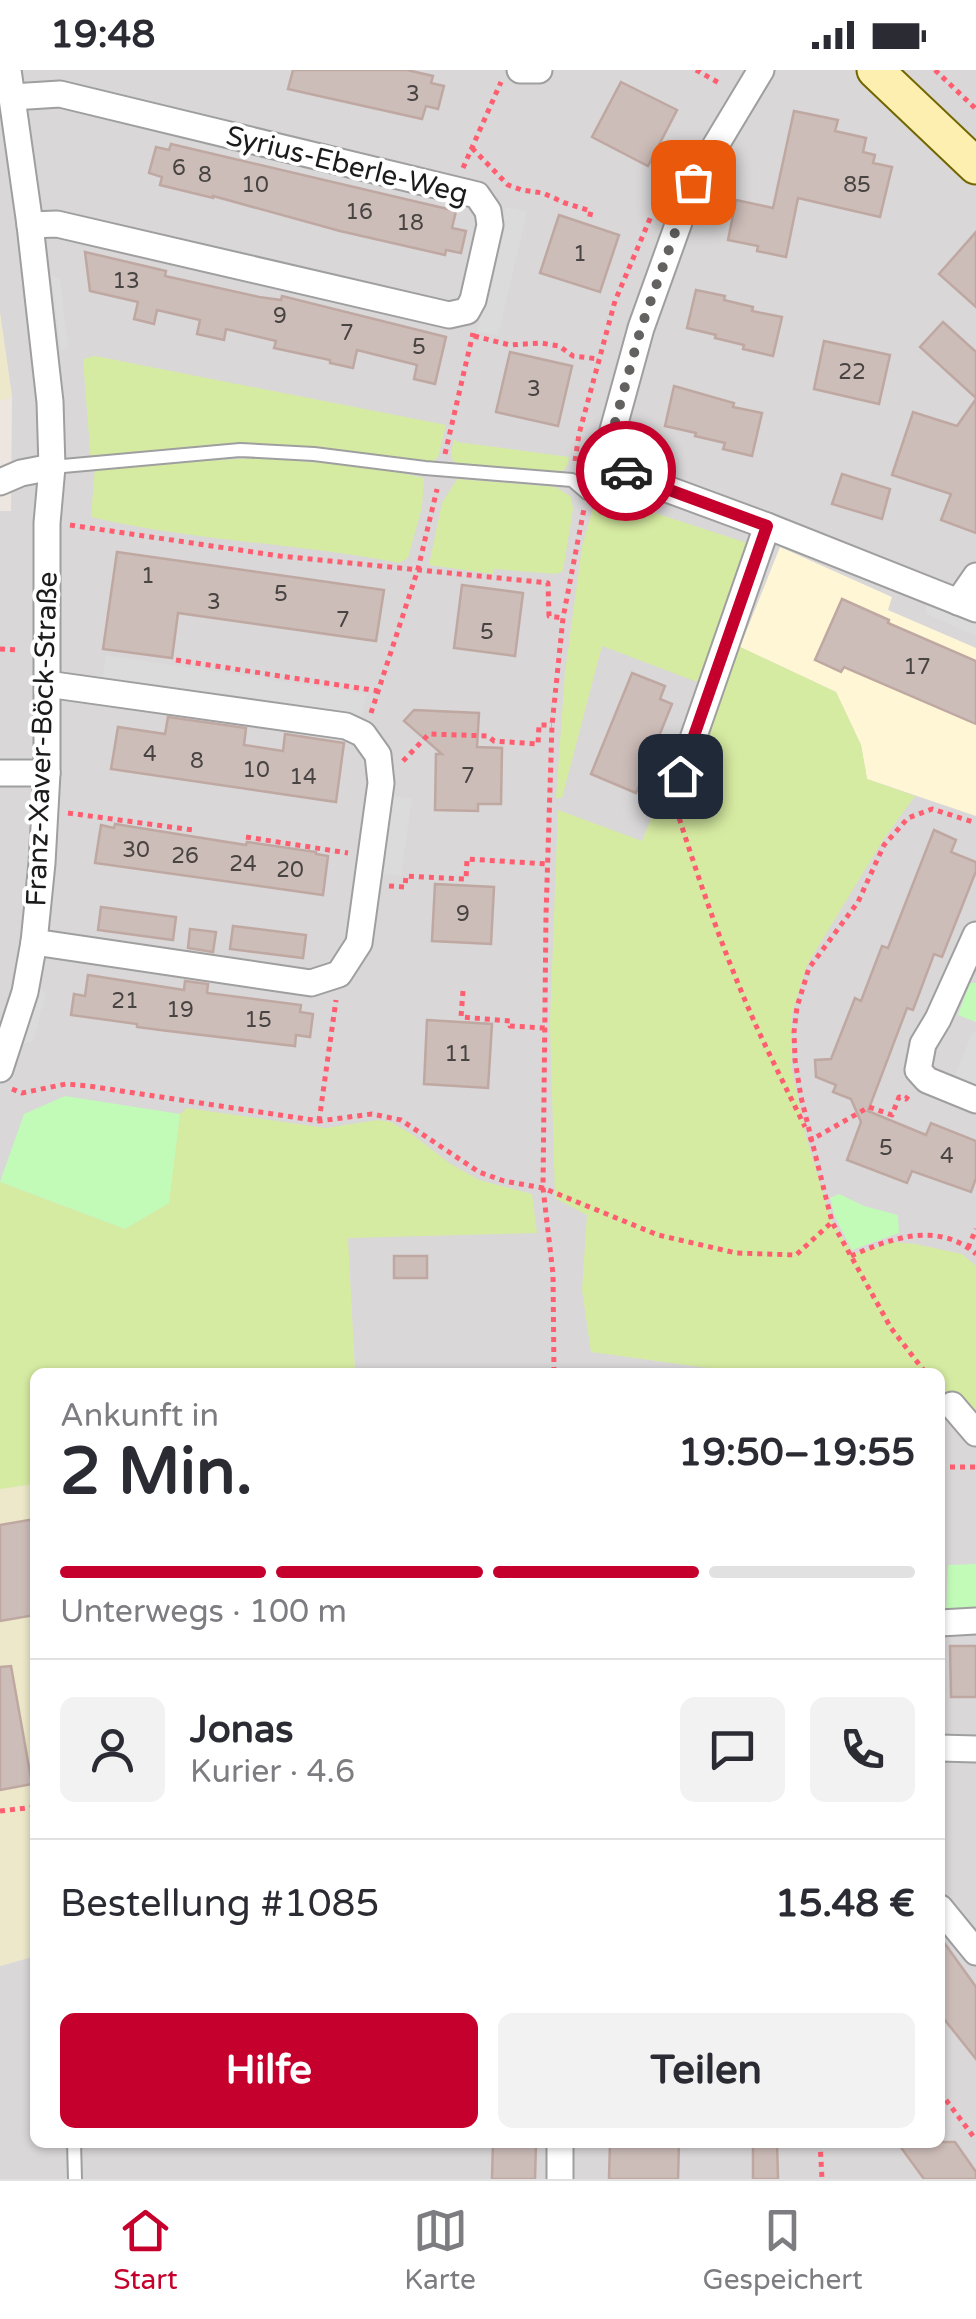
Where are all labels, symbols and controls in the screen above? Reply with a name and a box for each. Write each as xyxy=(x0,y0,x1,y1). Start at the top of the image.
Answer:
text: 19:48 xyxy=(50,12,155,58)
house number: 3 xyxy=(406,81,420,107)
street label: Syrius-Eberle-Weg xyxy=(223,119,471,211)
pin xyxy=(651,140,736,225)
house number: 6 xyxy=(172,155,186,181)
icon: bag xyxy=(666,155,721,210)
house number: 8 xyxy=(198,162,212,188)
house number: 10 xyxy=(241,172,269,198)
house number: 85 xyxy=(843,172,871,198)
house number: 16 xyxy=(345,199,373,225)
house number: 18 xyxy=(396,210,424,236)
house number: 1 xyxy=(573,241,587,267)
house number: 13 xyxy=(112,268,140,294)
house number: 9 xyxy=(273,303,287,329)
house number: 7 xyxy=(340,320,354,346)
house number: 5 xyxy=(412,334,426,360)
house number: 22 xyxy=(838,359,866,385)
house number: 3 xyxy=(527,376,541,402)
courier xyxy=(576,421,676,521)
icon: car xyxy=(599,444,654,499)
house number: 1 xyxy=(141,563,155,589)
street label: Franz-Xaver-Böck-Straße xyxy=(19,571,65,907)
house number: 5 xyxy=(274,581,288,607)
house number: 3 xyxy=(207,589,221,615)
house number: 7 xyxy=(336,607,350,633)
house number: 5 xyxy=(480,619,494,645)
house number: 17 xyxy=(903,654,931,680)
pin xyxy=(638,734,723,819)
house number: 4 xyxy=(143,741,157,767)
house number: 8 xyxy=(190,748,204,774)
icon: home xyxy=(653,749,708,804)
house number: 10 xyxy=(242,757,270,783)
house number: 7 xyxy=(461,763,475,789)
house number: 14 xyxy=(289,764,317,790)
house number: 30 xyxy=(122,837,150,863)
house number: 26 xyxy=(171,843,199,869)
house number: 24 xyxy=(229,851,257,877)
house number: 20 xyxy=(276,857,304,883)
house number: 9 xyxy=(456,901,470,927)
house number: 21 xyxy=(111,988,139,1014)
house number: 19 xyxy=(166,997,194,1023)
house number: 15 xyxy=(244,1007,272,1033)
house number: 11 xyxy=(444,1041,472,1067)
house number: 5 xyxy=(879,1135,893,1161)
house number: 4 xyxy=(940,1143,954,1169)
text: Ankunft in xyxy=(60,1397,219,1435)
text: 19:50–19:55 xyxy=(678,1430,915,1476)
text: 2 Min. xyxy=(60,1433,253,1512)
text: Unterwegs · 100 m xyxy=(60,1593,347,1631)
button: person xyxy=(60,1697,165,1802)
button: chat xyxy=(680,1697,785,1802)
button: phone xyxy=(810,1697,915,1802)
text: Jonas xyxy=(190,1707,294,1753)
text: Kurier · 4.6 xyxy=(190,1753,355,1791)
text: Bestellung #1085 xyxy=(60,1881,379,1927)
text: 15.48 € xyxy=(775,1881,915,1927)
button: Hilfe xyxy=(60,2013,478,2128)
button: Teilen xyxy=(498,2013,915,2128)
tab: Start xyxy=(113,2203,178,2297)
tab: Karte xyxy=(404,2203,476,2297)
tab: Gespeichert xyxy=(702,2203,863,2297)

